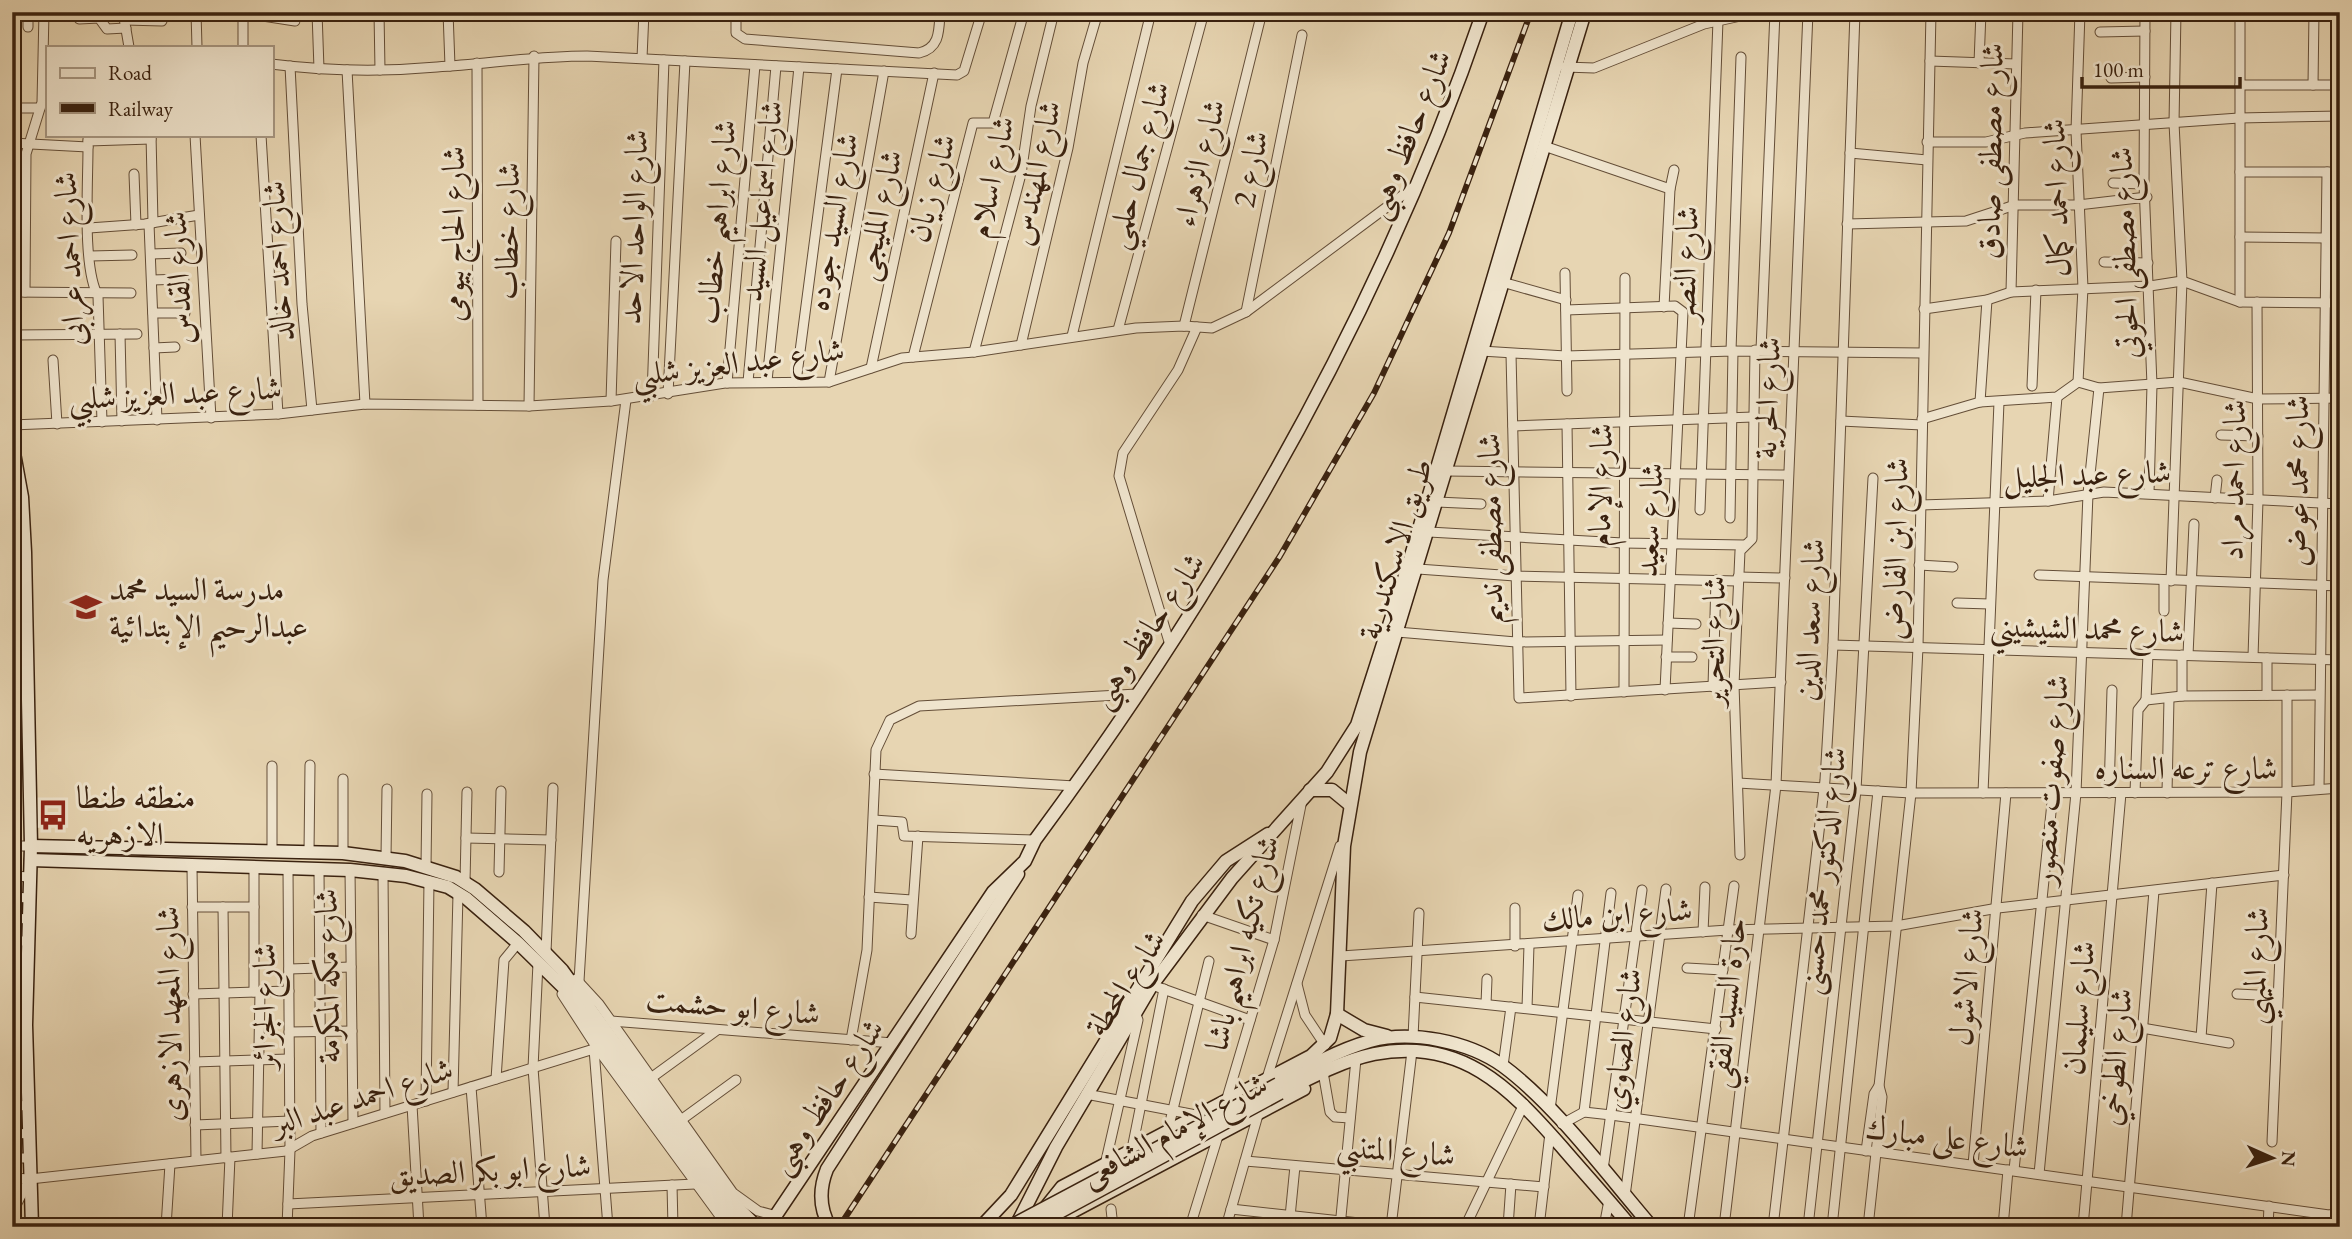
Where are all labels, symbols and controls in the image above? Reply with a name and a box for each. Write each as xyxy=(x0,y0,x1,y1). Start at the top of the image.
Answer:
street label: شارع مصطفى صادق xyxy=(1967,42,2019,260)
street label: شارع حافظ وهبى xyxy=(1355,43,1467,227)
legend xyxy=(46,46,273,136)
scale bar xyxy=(2082,46,2240,90)
text: 100 m xyxy=(2093,56,2144,83)
text: Road xyxy=(108,59,152,86)
street label: شارع جمال حلمي xyxy=(1095,77,1188,256)
text: Railway xyxy=(108,95,174,122)
street label: شارع الزهراء xyxy=(1163,95,1241,232)
street label: شارع المهندس xyxy=(999,97,1077,251)
street label: شارع اسماعيل السيد xyxy=(730,98,798,304)
street label: شارع اسلام xyxy=(958,112,1031,243)
street label: شارع ابراهيم خطاب xyxy=(686,118,757,327)
street label: شارع احمد كمال xyxy=(2032,118,2086,278)
street label: شارع 2 xyxy=(1222,127,1284,212)
street label: شارع الواحد الاحد xyxy=(609,129,663,326)
street label: شارع زيان xyxy=(896,129,971,248)
street label: شارع السيد جوده xyxy=(796,130,874,315)
street label: شارع الحاج بيومى xyxy=(432,146,481,322)
street label: شارع المليجى xyxy=(844,146,918,285)
street label: شارع مصطفى الحوتي xyxy=(2099,146,2155,360)
street label: شارع خطاب xyxy=(485,162,535,300)
street label: شارع احمد عرابى xyxy=(43,170,101,347)
street label: شارع احمد خالد xyxy=(252,179,308,342)
street label: شارع النصر xyxy=(1662,205,1714,326)
street label: شارع القدس xyxy=(154,210,208,346)
street label: شارع عبد العزيز شلبي xyxy=(629,328,848,405)
street label: شارع الحرية xyxy=(1744,336,1796,460)
street label: شارع عبد العزيز شلبي xyxy=(67,366,283,429)
street label: شارع محمد عوض xyxy=(2276,395,2324,567)
street label: شارع احمد مراد xyxy=(2211,399,2261,561)
street label: شارع الإمام xyxy=(1578,423,1629,547)
street label: شارع مصطفى نديم xyxy=(1467,432,1520,623)
street label: شارع عبد الجليل xyxy=(2002,450,2172,504)
street label: طريق الاسكندرية xyxy=(1348,453,1442,645)
street label: شارع ابن الفارض xyxy=(1872,457,1924,641)
street label: شارع سعيد xyxy=(1625,462,1679,579)
street label: شارع سعد الدين xyxy=(1784,538,1840,703)
street label: شارع حافظ وهبى xyxy=(1080,544,1219,719)
place label: مدرسة السيد محمد عبدالرحيم الإبتدائية xyxy=(109,568,308,658)
street label: شارع التحرير xyxy=(1691,575,1741,710)
school or university icon: مدرسة السيد محمد عبدالرحيم الإبتدائية xyxy=(69,590,103,624)
street label: شارع محمد الشيشيني xyxy=(1989,604,2185,661)
street label: شارع صفوت منصور xyxy=(2021,673,2084,890)
street label: شارع الدكتور محمد حسنى xyxy=(1788,745,1862,998)
street label: شارع ترعه السناره xyxy=(2095,747,2277,795)
place label: منطقه طنطا الازهريه xyxy=(76,776,195,855)
bus stop icon: منطقه طنطا الازهريه xyxy=(36,798,70,832)
street label: شارع تكيه ابراهيم باشا xyxy=(1195,831,1300,1057)
street label: شارع مكه المكرمة xyxy=(304,888,356,1064)
street label: شارع ابن مالك xyxy=(1540,888,1694,946)
street label: شارع المعهد الازهرى xyxy=(146,906,198,1122)
street label: شارع الاشول xyxy=(1939,906,1999,1048)
street label: شارع الميهي xyxy=(2232,906,2287,1026)
street label: حارة السيد الفقي xyxy=(1696,916,1766,1091)
street label: شارع المحطة xyxy=(1075,922,1180,1048)
street label: شارع سليمان xyxy=(2051,939,2111,1077)
street label: شارع الجزائر xyxy=(243,943,291,1072)
street label: شارع الصاوي xyxy=(1592,966,1657,1113)
street label: شارع ابو حشمت xyxy=(644,977,822,1041)
street label: شارع الطوخي xyxy=(2088,986,2148,1128)
street label: شارع حافظ وهبى xyxy=(759,1010,898,1185)
street label: شارع احمد عبد البر xyxy=(263,1047,460,1152)
street label: شارع الإمام الشافعى xyxy=(1073,1062,1278,1202)
street label: شارع على مبارك xyxy=(1863,1106,2031,1174)
street label: شارع المتنبي xyxy=(1334,1124,1457,1185)
north arrow xyxy=(2236,1124,2306,1194)
street label: شارع ابو بكر الصديق xyxy=(388,1144,592,1202)
text: N xyxy=(2276,1151,2301,1168)

